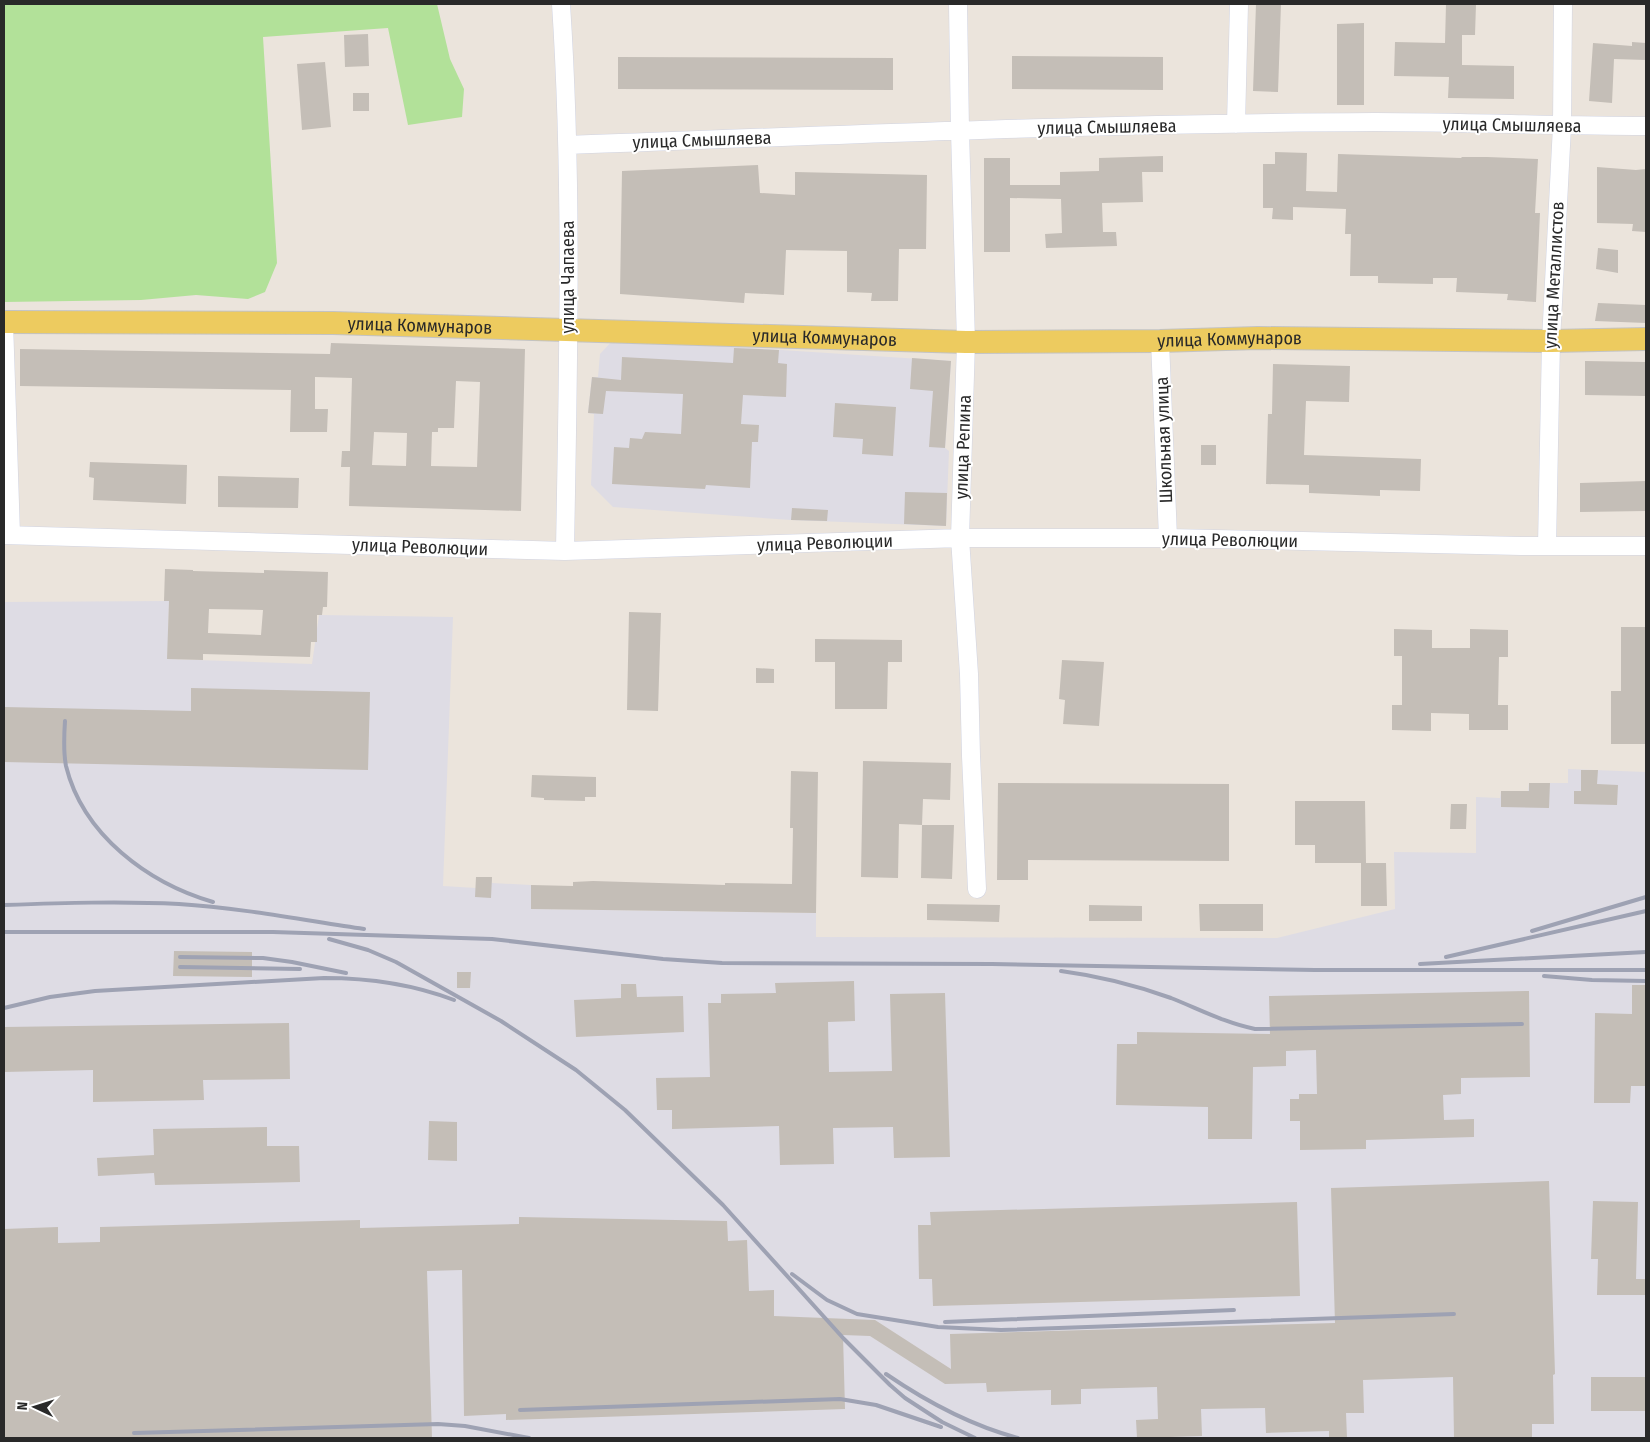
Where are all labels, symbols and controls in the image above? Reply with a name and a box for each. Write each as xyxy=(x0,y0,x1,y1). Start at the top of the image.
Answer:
street label: улица Смышляева xyxy=(1442,113,1582,137)
street label: улица Смышляева xyxy=(1037,115,1177,139)
street label: улица Смышляева xyxy=(632,127,772,153)
street label: улица Металлистов xyxy=(1539,201,1569,349)
street label: улица Чапаева xyxy=(557,220,579,333)
street label: улица Коммунаров xyxy=(347,312,493,339)
street label: улица Коммунаров xyxy=(752,325,897,351)
street label: улица Коммунаров xyxy=(1157,327,1302,352)
street label: Школьная улица xyxy=(1151,376,1177,504)
street label: улица Репина xyxy=(950,394,976,500)
street label: улица Революции xyxy=(1162,528,1298,552)
street label: улица Революции xyxy=(757,530,893,556)
street label: улица Революции xyxy=(352,534,488,560)
north arrow xyxy=(10,1382,60,1432)
text: N xyxy=(14,1401,31,1411)

